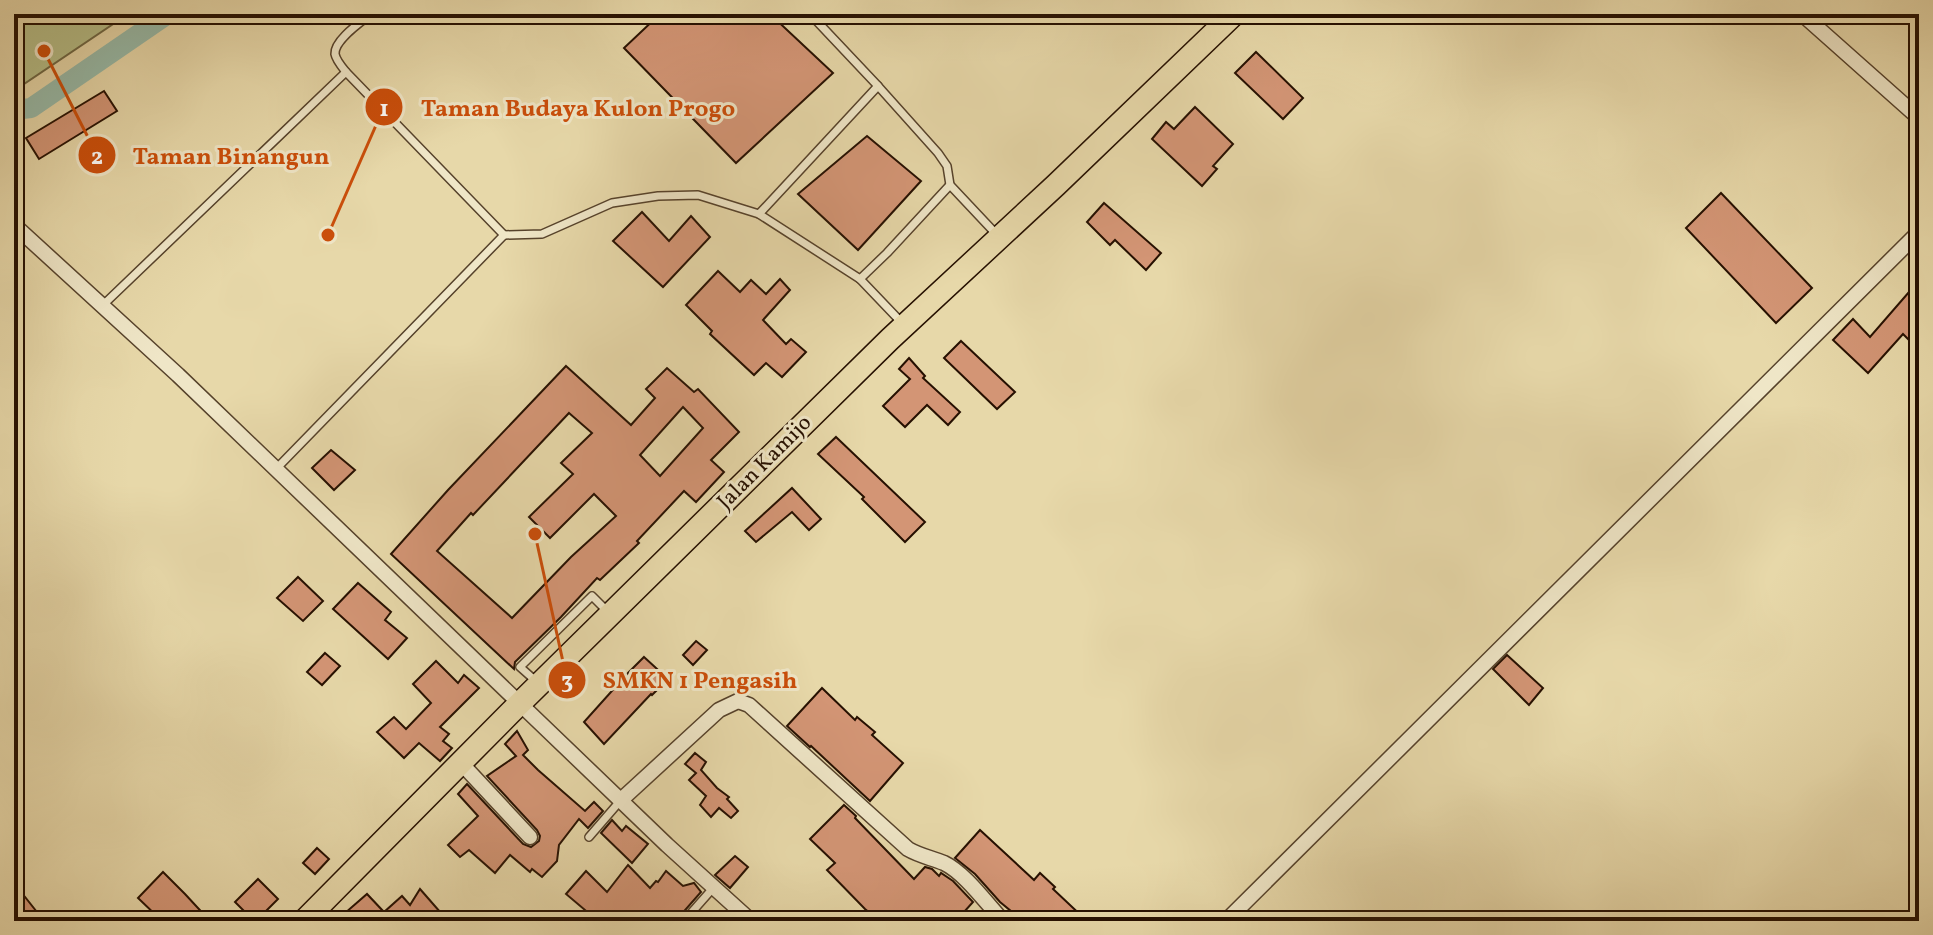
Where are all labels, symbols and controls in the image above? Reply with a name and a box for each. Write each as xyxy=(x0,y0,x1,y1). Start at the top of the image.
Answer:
callout: Taman Budaya Kulon Progo xyxy=(364,83,751,131)
text: 1 xyxy=(379,93,389,127)
text: Taman Budaya Kulon Progo xyxy=(421,93,735,127)
callout: Taman Binangun xyxy=(77,131,346,179)
text: 2 xyxy=(91,141,103,175)
text: Taman Binangun xyxy=(133,141,330,175)
street label: Jalan Kamijo xyxy=(711,409,819,517)
callout: SMKN 1 Pengasih xyxy=(547,656,814,704)
text: 3 xyxy=(561,665,573,699)
text: SMKN 1 Pengasih xyxy=(603,665,797,699)

